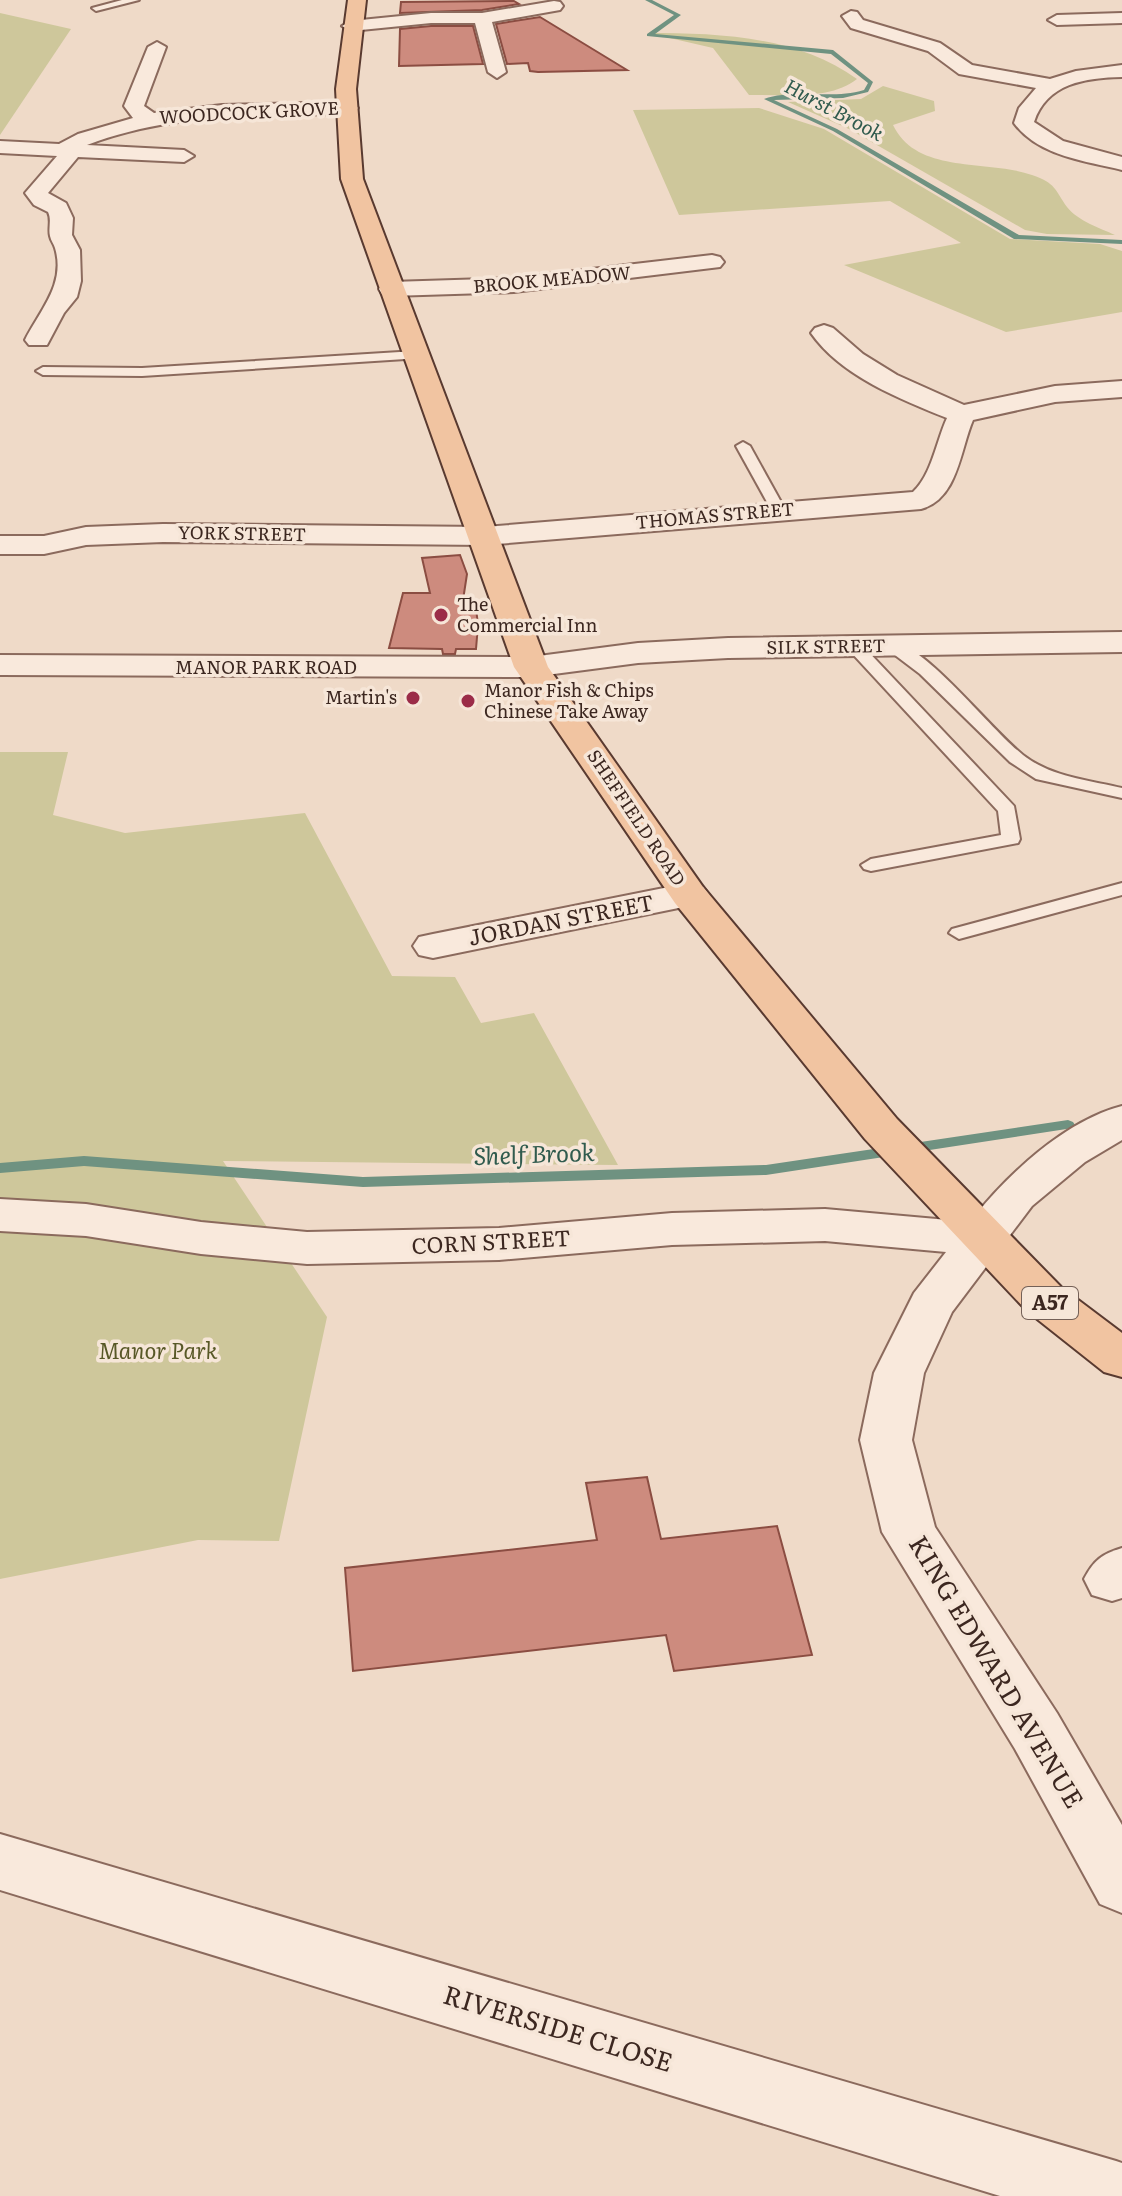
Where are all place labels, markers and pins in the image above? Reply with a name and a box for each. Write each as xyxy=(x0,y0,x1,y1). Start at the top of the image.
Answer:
place label: The Commercial Inn xyxy=(457,590,597,638)
marker: The Commercial Inn xyxy=(432,606,450,624)
place label: Manor Fish & Chips Chinese Take Away xyxy=(484,676,654,724)
place label: Martin's xyxy=(325,683,397,710)
marker: Martin's xyxy=(404,689,422,707)
marker: Manor Fish & Chips Chinese Take Away xyxy=(459,692,477,710)

